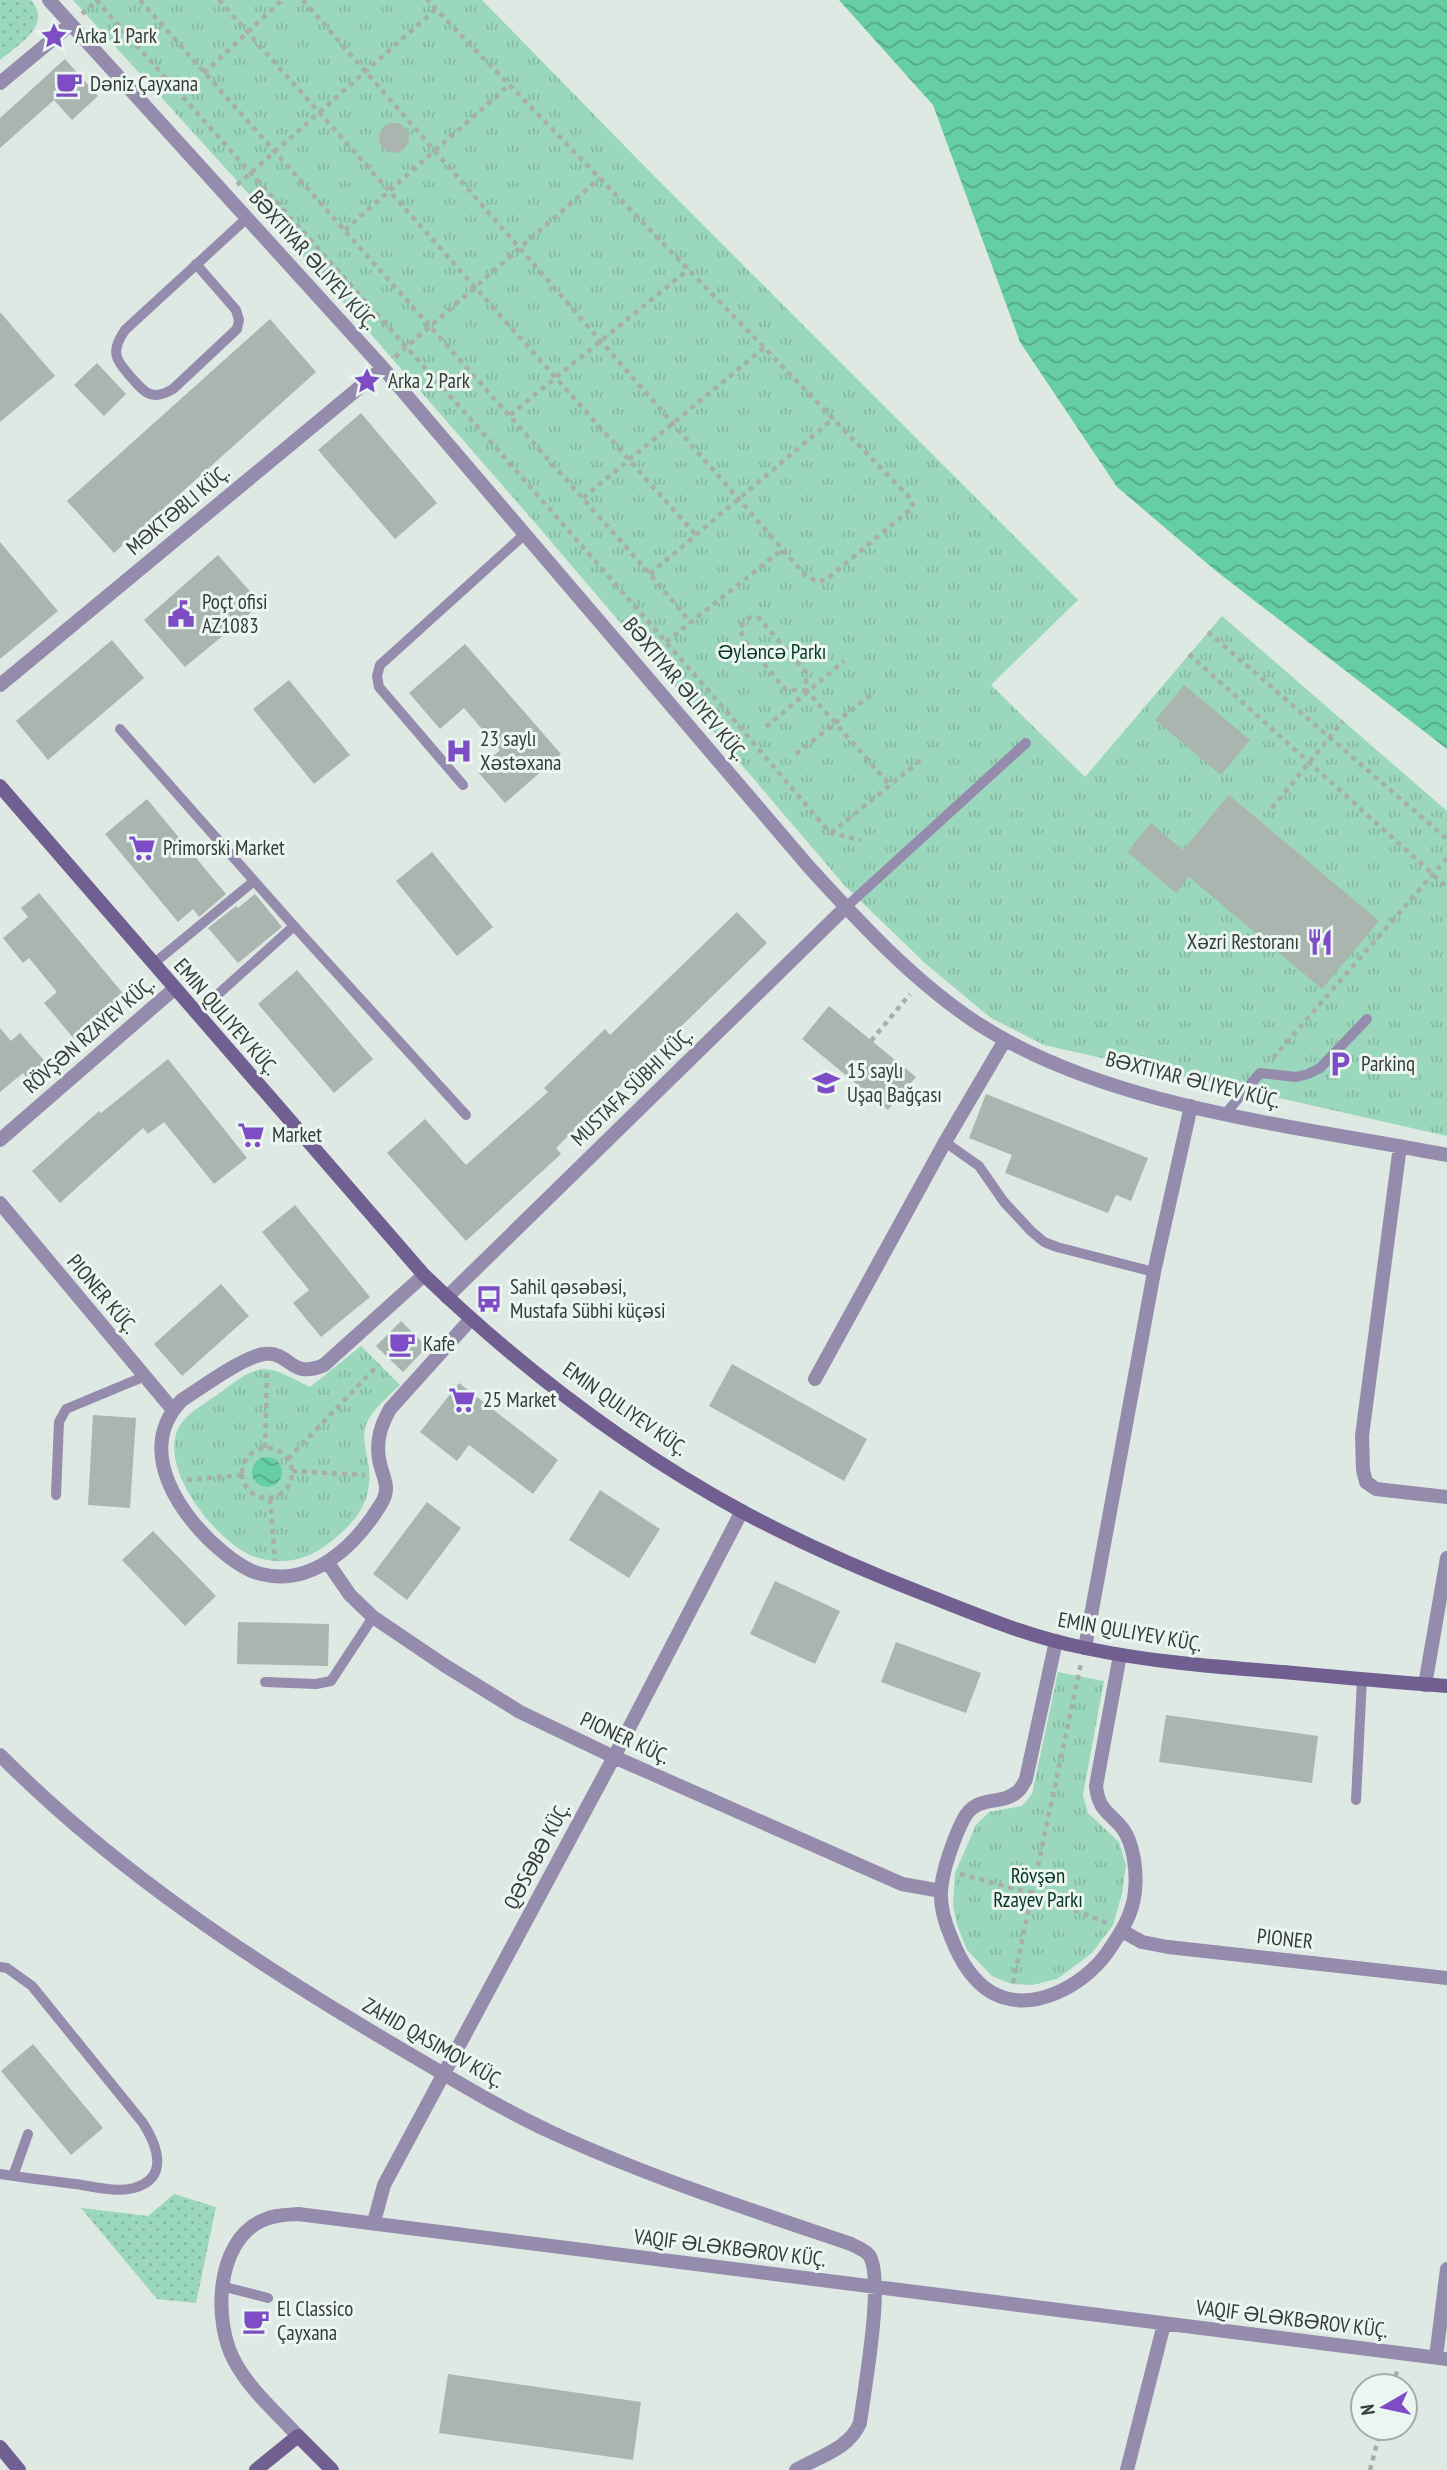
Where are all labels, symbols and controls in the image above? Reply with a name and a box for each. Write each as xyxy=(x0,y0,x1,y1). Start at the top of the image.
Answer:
place icon: Arka 1 Park xyxy=(39,21,69,51)
place label: Arka 1 Park xyxy=(75,22,157,49)
cafe icon: Dəniz Çayxana xyxy=(54,69,84,99)
place label: Dəniz Çayxana xyxy=(90,70,198,97)
street label: BƏXTIYAR ƏLIYEV KÜÇ. xyxy=(243,184,383,335)
place icon: Arka 2 Park xyxy=(352,366,382,396)
place label: Arka 2 Park xyxy=(388,367,470,394)
street label: MƏKTƏBLI KÜÇ. xyxy=(120,459,235,561)
place label: Poçt ofisi AZ1083 xyxy=(202,588,268,639)
public building icon: Poçt ofisi AZ1083 xyxy=(166,599,196,629)
street label: BƏXTIYAR ƏLIYEV KÜÇ. xyxy=(618,611,753,766)
park label: Əyləncə Parkı xyxy=(718,638,826,665)
place label: 23 saylı Xəstəxana xyxy=(480,725,561,776)
hospital icon: 23 saylı Xəstəxana xyxy=(444,736,474,766)
supermarket icon: Primorski Market xyxy=(127,833,157,863)
place label: Primorski Market xyxy=(163,834,285,861)
restaurant icon: Xəzri Restoranı xyxy=(1305,927,1335,957)
place label: Xəzri Restoranı xyxy=(1187,928,1299,955)
street label: EMIN QULIYEV KÜÇ. xyxy=(168,953,284,1081)
street label: RÖVŞƏN RZAYEV KÜÇ. xyxy=(18,970,160,1099)
street label: MUSTAFA SÜBHI KÜÇ. xyxy=(565,1022,698,1152)
street label: BƏXTIYAR ƏLIYEV KÜÇ. xyxy=(1103,1045,1283,1114)
parking icon: Parkinq xyxy=(1325,1049,1355,1079)
place label: Parkinq xyxy=(1361,1050,1415,1077)
place label: 15 saylı Uşaq Bağçası xyxy=(847,1057,942,1108)
school or university icon: 15 saylı Uşaq Bağçası xyxy=(811,1068,841,1098)
supermarket icon: Market xyxy=(236,1120,266,1150)
place label: Market xyxy=(272,1121,322,1148)
street label: PIONER KÜÇ. xyxy=(61,1248,143,1339)
place label: Sahil qəsəbəsi, Mustafa Sübhi küçəsi xyxy=(510,1273,666,1324)
bus stop icon: Sahil qəsəbəsi, Mustafa Sübhi küçəsi xyxy=(474,1284,504,1314)
cafe icon: Kafe xyxy=(387,1329,417,1359)
place label: Kafe xyxy=(423,1330,455,1357)
street label: EMIN QULIYEV KÜÇ. xyxy=(558,1356,693,1462)
supermarket icon: 25 Market xyxy=(447,1385,477,1415)
place label: 25 Market xyxy=(483,1386,556,1413)
street label: EMIN QULIYEV KÜÇ. xyxy=(1056,1606,1204,1657)
street label: PIONER KÜÇ. xyxy=(576,1705,674,1770)
street label: QƏSƏBƏ KÜÇ. xyxy=(497,1798,576,1914)
park label: Rövşən Rzayev Parkı xyxy=(993,1862,1083,1913)
street label: PIONER xyxy=(1256,1922,1314,1955)
street label: ZAHID QASIMOV KÜÇ. xyxy=(358,1991,508,2094)
street label: VAQIF ƏLƏKBƏROV KÜÇ. xyxy=(632,2222,828,2273)
street label: VAQIF ƏLƏKBƏROV KÜÇ. xyxy=(1194,2293,1390,2344)
place label: El Classico Çayxana xyxy=(277,2295,353,2346)
cafe icon: El Classico Çayxana xyxy=(241,2306,271,2336)
north arrow xyxy=(1349,2372,1419,2442)
text: N xyxy=(1355,2403,1380,2417)

